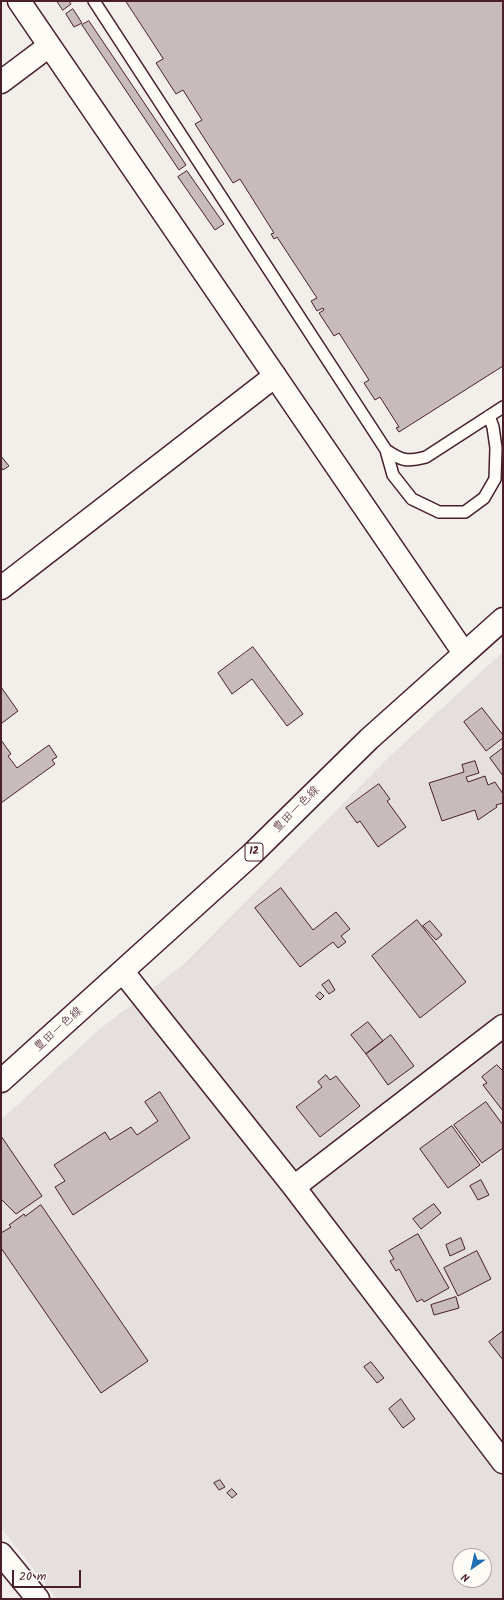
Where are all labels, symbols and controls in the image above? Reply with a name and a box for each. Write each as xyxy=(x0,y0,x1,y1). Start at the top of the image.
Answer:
street label: 豊田一色線 xyxy=(271,784,323,836)
road number: 12 xyxy=(245,843,263,861)
street label: 豊田一色線 xyxy=(32,1005,86,1055)
north arrow xyxy=(452,1548,492,1588)
scale bar xyxy=(14,1562,83,1588)
text: 20 m xyxy=(19,1567,46,1586)
text: N xyxy=(458,1568,474,1587)

